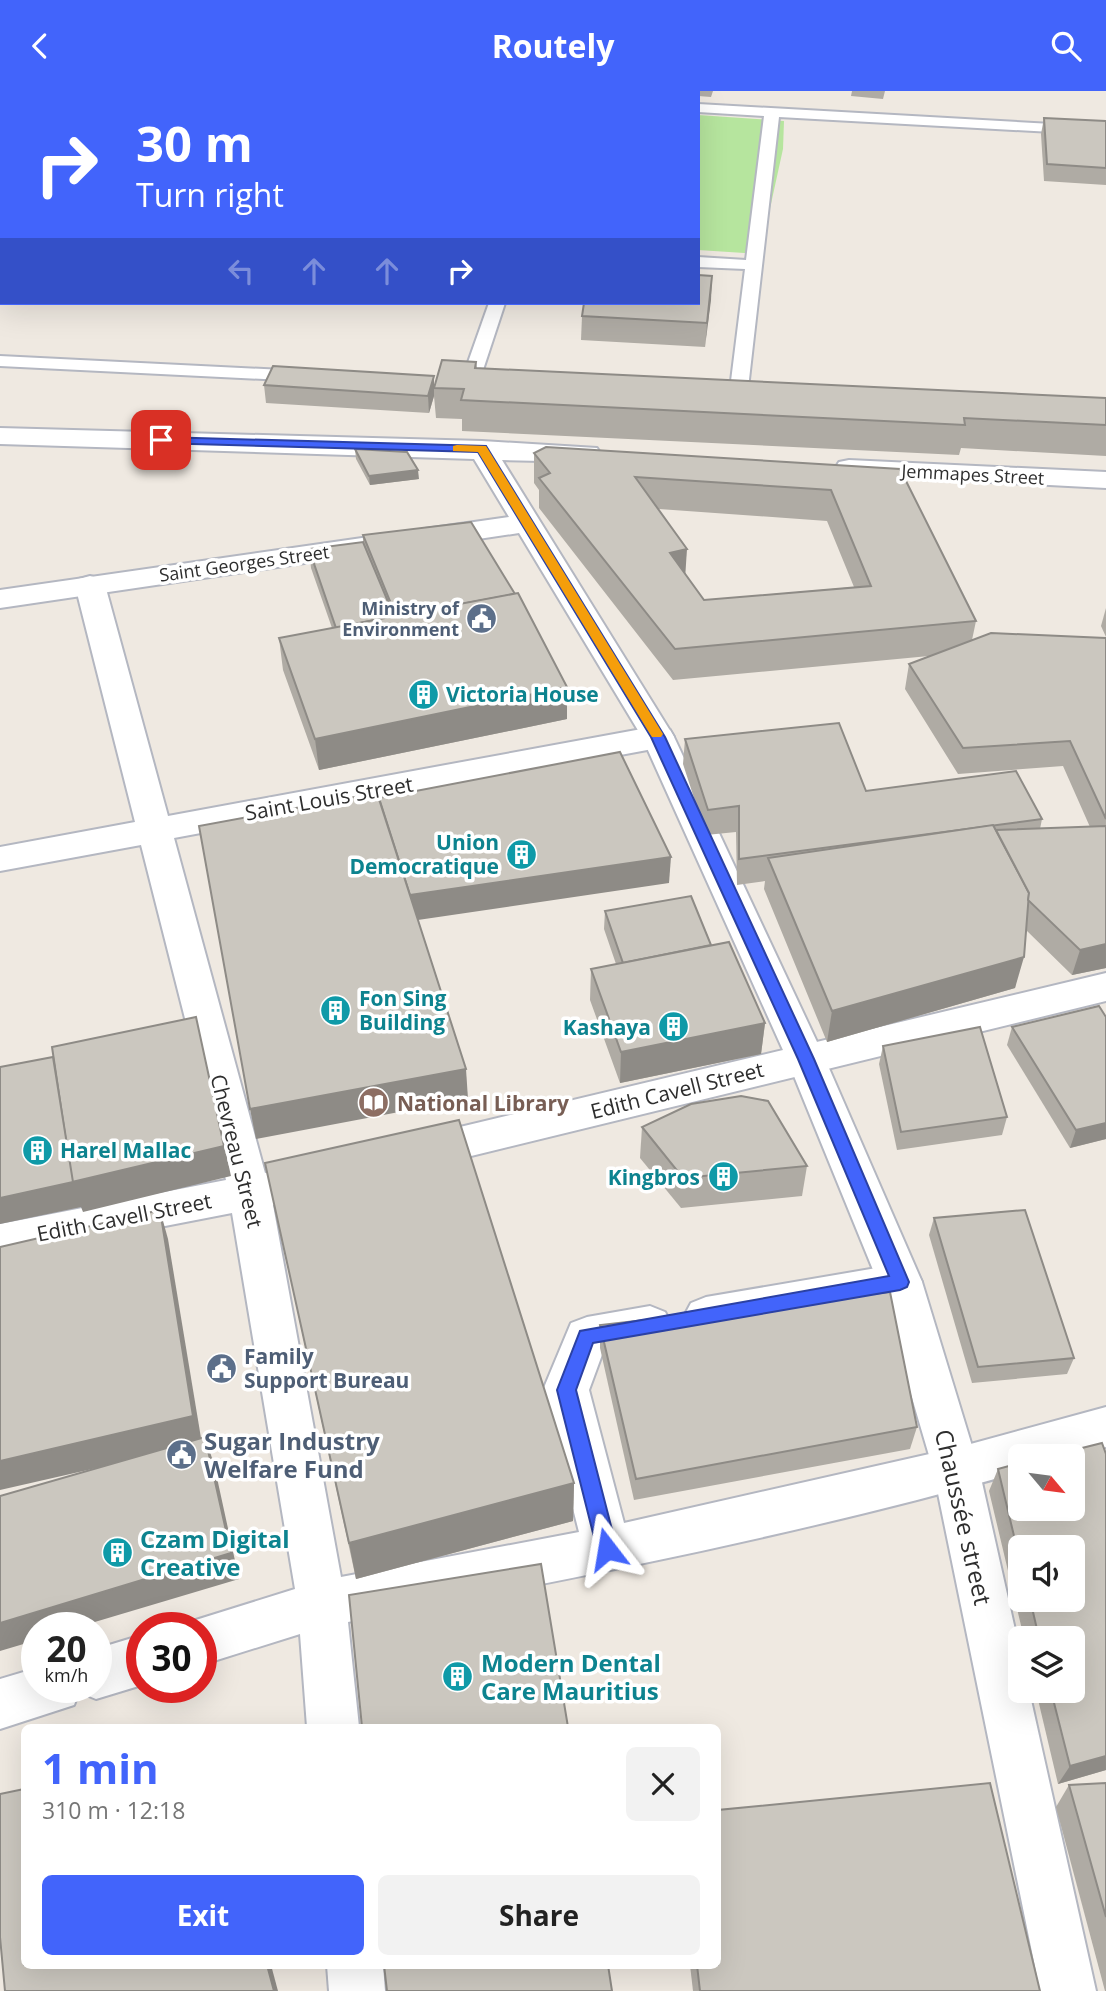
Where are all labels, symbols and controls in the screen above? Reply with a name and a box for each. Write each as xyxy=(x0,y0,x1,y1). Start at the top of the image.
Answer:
text: Routely xyxy=(492,24,614,67)
icon: back xyxy=(21,27,59,65)
icon: search xyxy=(1047,27,1085,65)
text: 30 m xyxy=(136,110,253,176)
icon: right xyxy=(21,119,112,210)
text: Turn right xyxy=(136,173,284,216)
icon: left xyxy=(222,252,260,290)
icon: ahead xyxy=(295,252,333,290)
icon: ahead xyxy=(368,252,406,290)
icon: right xyxy=(441,252,479,290)
pin xyxy=(131,410,191,470)
icon: arrive xyxy=(142,421,180,459)
street label: Jemmapes Street xyxy=(899,458,1045,490)
street label: Saint Georges Street xyxy=(157,539,331,587)
place label: Ministry of Environment xyxy=(342,596,460,641)
public building icon: Ministry of Environment xyxy=(465,601,499,635)
building icon: Victoria House xyxy=(406,677,440,711)
place label: Victoria House xyxy=(446,680,599,708)
street label: Saint Louis Street xyxy=(243,769,415,827)
place label: Union Democratique xyxy=(349,828,499,880)
building icon: Union Democratique xyxy=(505,837,539,871)
place label: Fon Sing Building xyxy=(359,984,447,1036)
building icon: Fon Sing Building xyxy=(319,993,353,1027)
building icon: Kashaya xyxy=(657,1010,691,1044)
place label: Kashaya xyxy=(563,1013,651,1041)
street label: Edith Cavell Street xyxy=(587,1055,767,1125)
street label: Chevreau Street xyxy=(204,1071,270,1231)
library icon: National Library xyxy=(357,1086,391,1120)
place label: National Library xyxy=(397,1089,569,1117)
building icon: Harel Mallac xyxy=(20,1133,54,1167)
place label: Harel Mallac xyxy=(60,1136,192,1164)
building icon: Kingbros xyxy=(706,1160,740,1194)
place label: Kingbros xyxy=(608,1163,700,1191)
street label: Edith Cavell Street xyxy=(34,1186,214,1248)
place label: Family Support Bureau xyxy=(244,1342,409,1394)
public building icon: Family Support Bureau xyxy=(204,1351,238,1385)
place label: Sugar Industry Welfare Fund xyxy=(204,1424,380,1485)
street label: Chaussée street xyxy=(928,1426,1000,1608)
public building icon: Sugar Industry Welfare Fund xyxy=(164,1437,198,1471)
north arrow xyxy=(1008,1444,1085,1521)
map controls xyxy=(1008,1444,1085,1703)
position arrow xyxy=(570,1512,644,1586)
place label: Czam Digital Creative xyxy=(140,1522,290,1583)
building icon: Czam Digital Creative xyxy=(100,1535,134,1569)
button: sound xyxy=(1008,1535,1085,1612)
speed limit sign: 30 xyxy=(126,1612,217,1703)
text: 20 xyxy=(46,1625,87,1672)
button: layers xyxy=(1008,1626,1085,1703)
place label: Modern Dental Care Mauritius xyxy=(481,1646,661,1707)
building icon: Modern Dental Care Mauritius xyxy=(441,1659,475,1693)
text: km/h xyxy=(45,1663,88,1687)
text: 1 min xyxy=(42,1739,159,1796)
button: close xyxy=(626,1747,700,1821)
text: 310 m · 12:18 xyxy=(42,1794,185,1826)
button: Exit xyxy=(42,1875,364,1955)
button: Share xyxy=(378,1875,700,1955)

